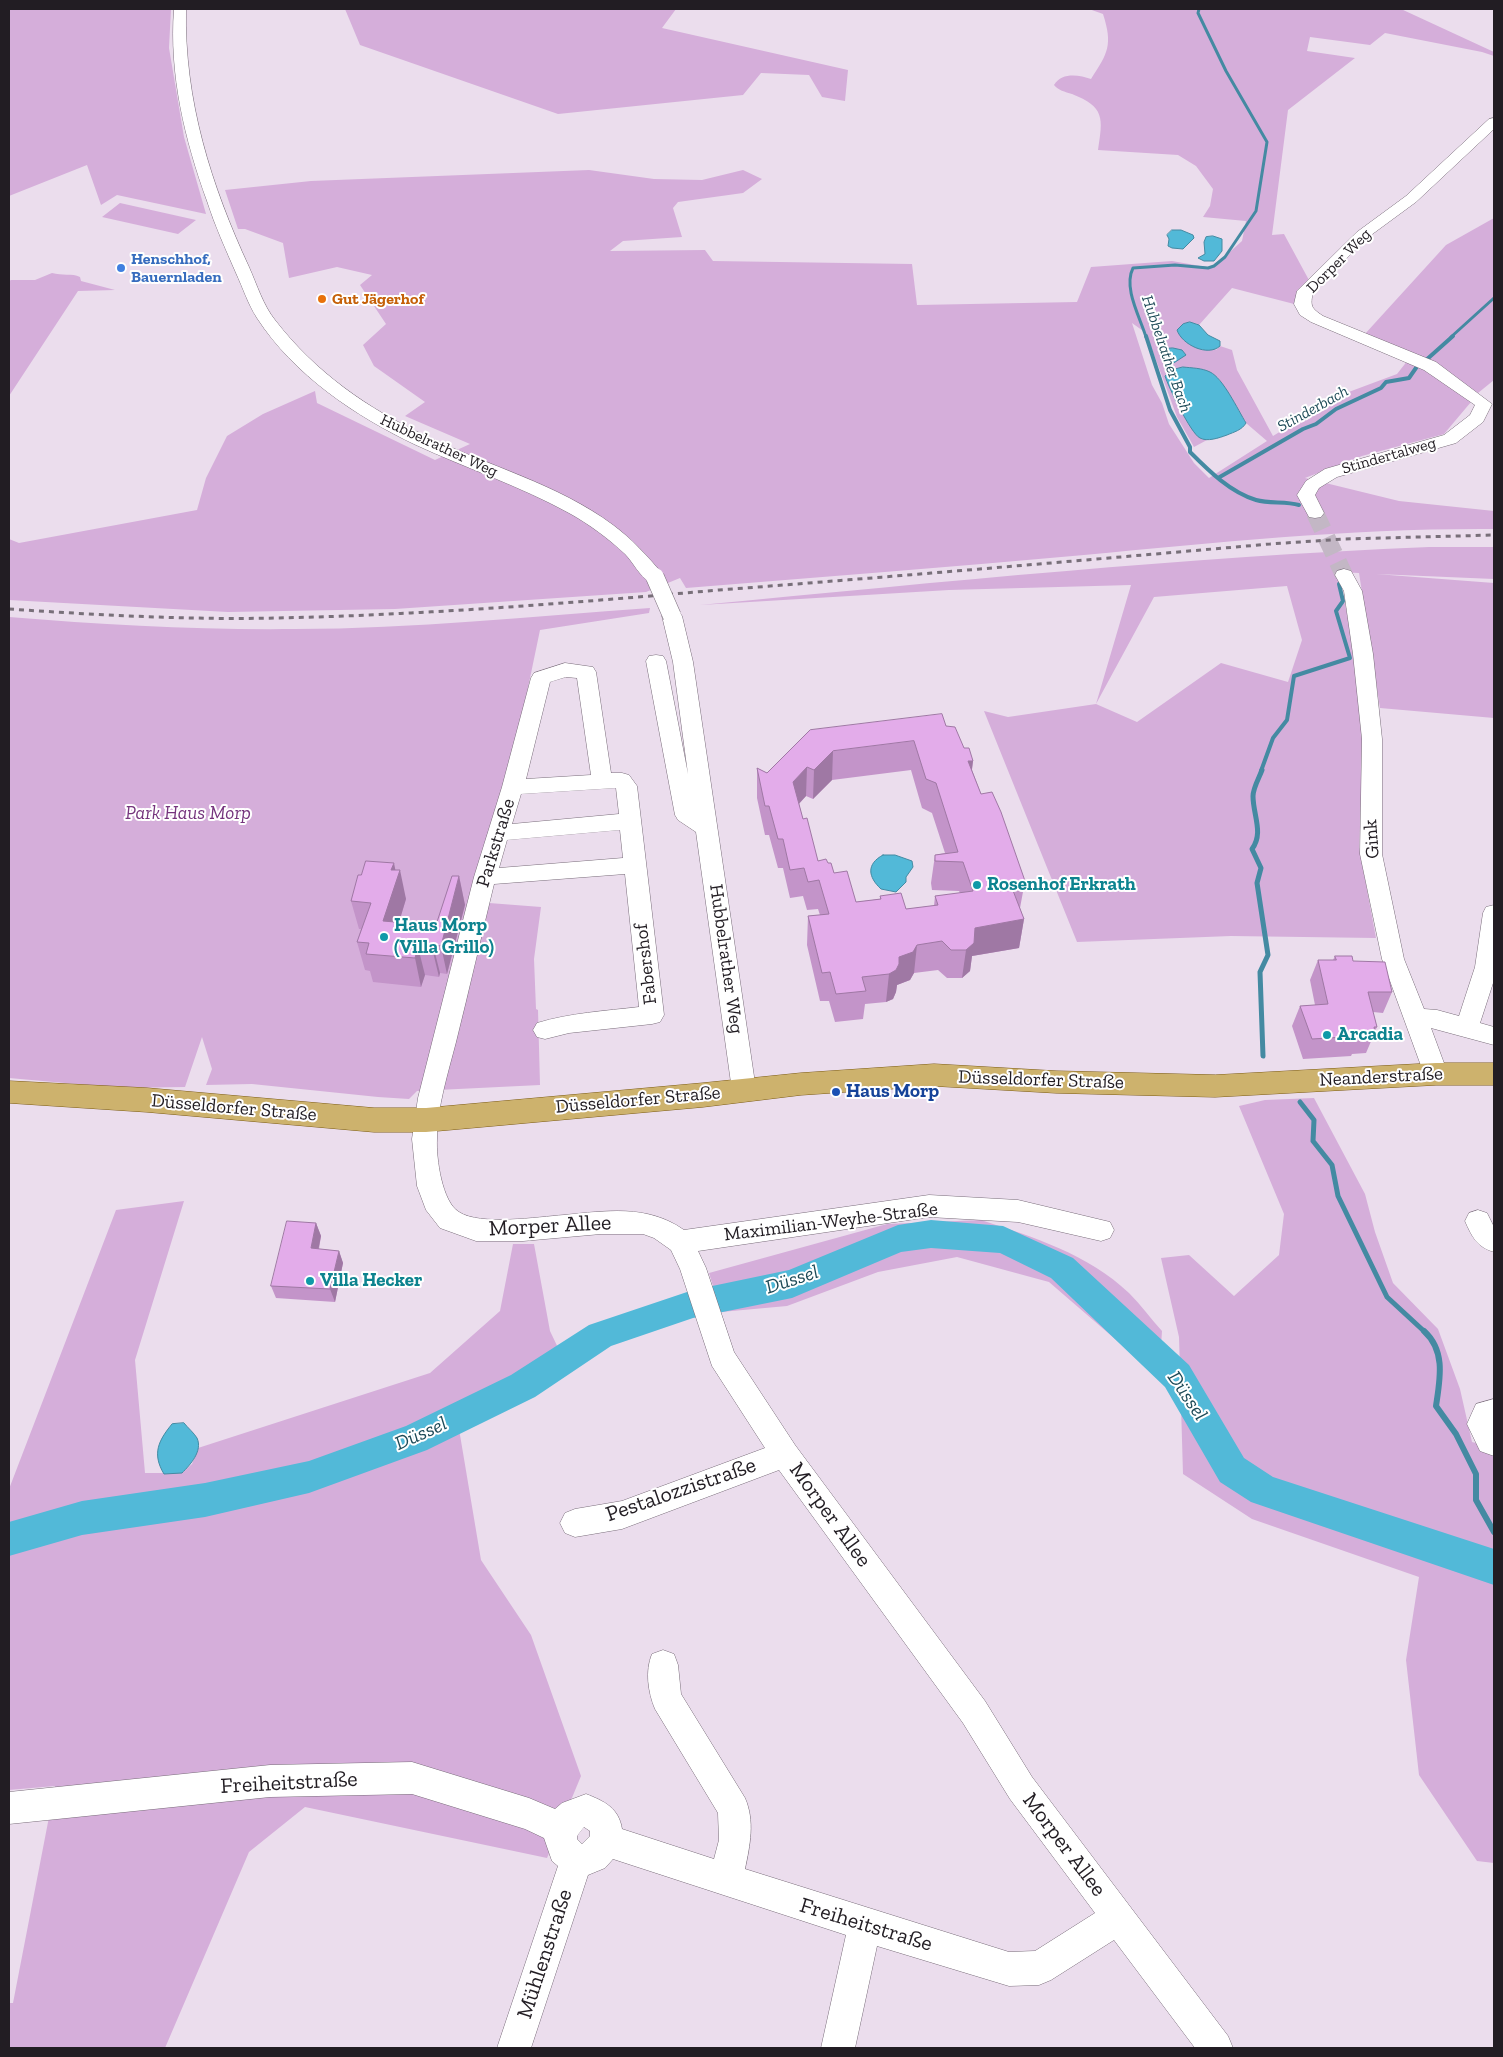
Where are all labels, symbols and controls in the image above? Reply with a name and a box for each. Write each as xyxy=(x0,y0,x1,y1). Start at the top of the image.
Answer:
street label: Dorper Weg xyxy=(1303,225,1375,297)
place label: Henschhof, Bauernladen xyxy=(131,249,222,287)
marker: Henschhof, Bauernladen xyxy=(115,262,127,274)
place label: Gut Jägerhof xyxy=(332,289,424,309)
marker: Gut Jägerhof xyxy=(316,293,328,305)
water label: Hubbelrather Bach xyxy=(1137,293,1195,415)
water label: Stinderbach xyxy=(1274,382,1352,436)
street label: Hubbelrather Weg xyxy=(377,410,501,482)
street label: Stindertalweg xyxy=(1340,433,1438,479)
street label: Parkstraße xyxy=(472,796,520,890)
park label: Park Haus Morp xyxy=(125,803,251,825)
street label: Gink xyxy=(1359,819,1385,859)
place label: Rosenhof Erkrath xyxy=(987,874,1136,896)
marker: Rosenhof Erkrath xyxy=(971,879,983,891)
street label: Hubbelrather Weg xyxy=(704,883,748,1035)
place label: Haus Morp (Villa Grillo) xyxy=(394,915,494,959)
street label: Fabershof xyxy=(630,922,662,1006)
marker: Haus Morp (Villa Grillo) xyxy=(378,931,390,943)
place label: Arcadia xyxy=(1337,1024,1403,1046)
marker: Arcadia xyxy=(1321,1029,1333,1041)
street label: Neanderstraße xyxy=(1319,1062,1443,1092)
street label: Düsseldorfer Straße xyxy=(958,1066,1124,1094)
street label: Düsseldorfer Straße xyxy=(554,1081,722,1119)
place label: Haus Morp xyxy=(846,1081,939,1103)
marker: Haus Morp xyxy=(830,1086,842,1098)
street label: Düsseldorfer Straße xyxy=(150,1089,318,1127)
street label: Maximilian-Weyhe-Straße xyxy=(723,1198,939,1246)
street label: Morper Allee xyxy=(488,1210,612,1242)
water label: Düssel xyxy=(762,1260,822,1300)
place label: Villa Hecker xyxy=(320,1270,422,1292)
marker: Villa Hecker xyxy=(304,1275,316,1287)
water label: Düssel xyxy=(1162,1367,1212,1425)
water label: Düssel xyxy=(391,1412,451,1456)
street label: Pestalozzistraße xyxy=(602,1452,760,1528)
street label: Morper Allee xyxy=(783,1458,877,1572)
street label: Freiheitstraße xyxy=(220,1766,358,1800)
street label: Morper Allee xyxy=(1017,1788,1111,1902)
street label: Mühlenstraße xyxy=(512,1886,578,2022)
street label: Freiheitstraße xyxy=(796,1892,936,1958)

